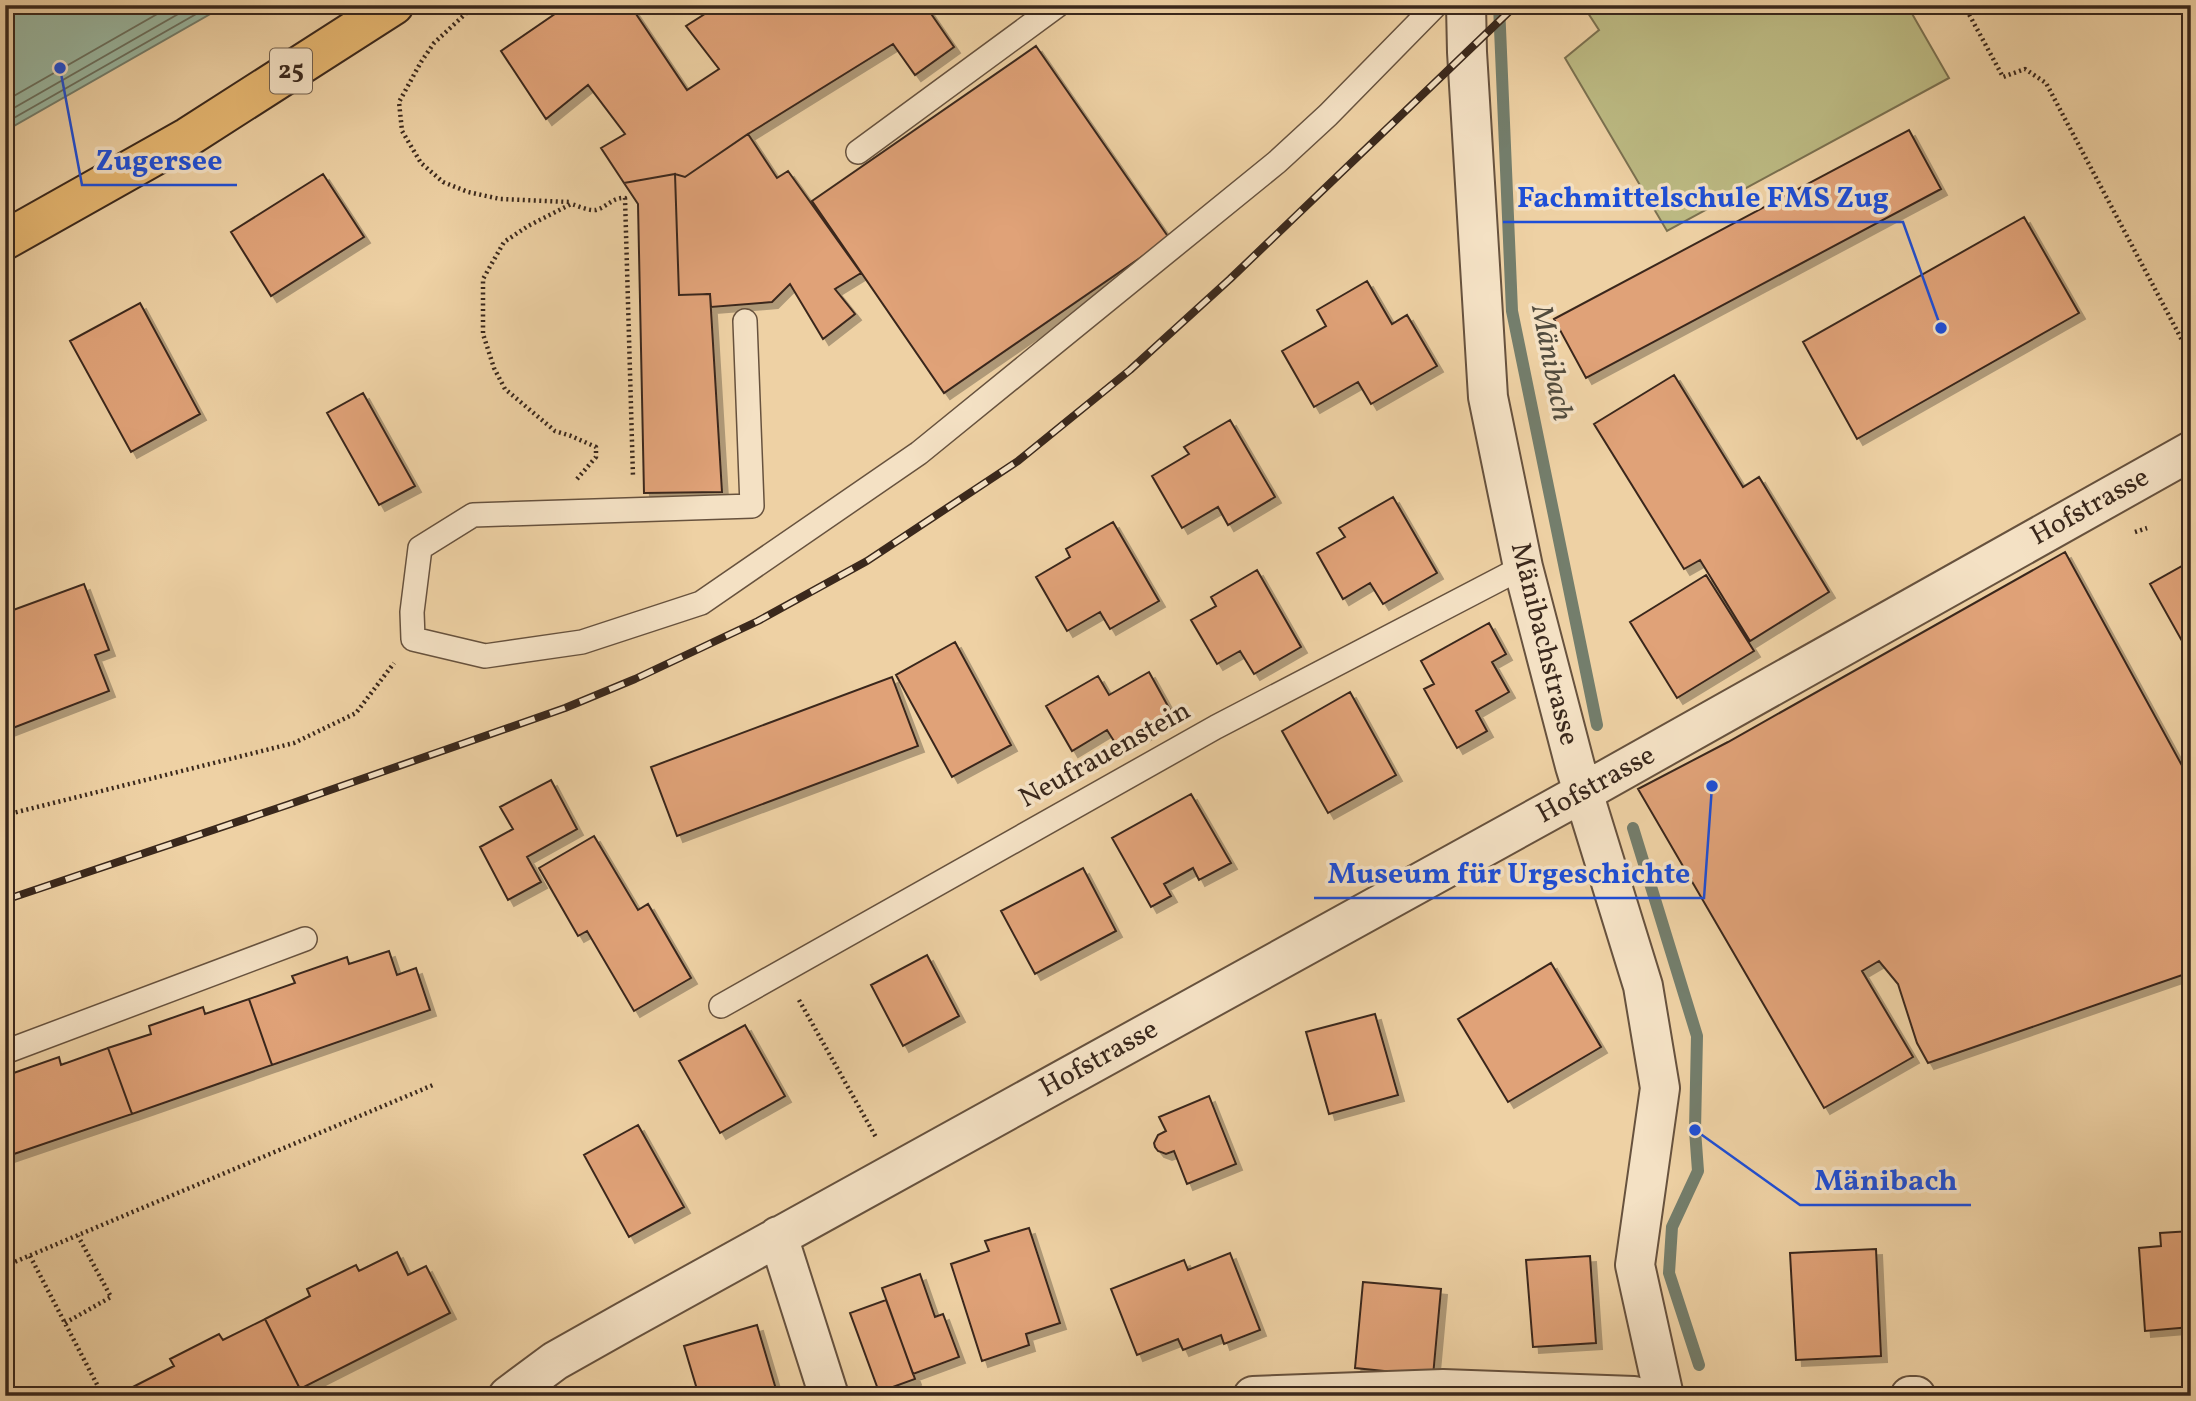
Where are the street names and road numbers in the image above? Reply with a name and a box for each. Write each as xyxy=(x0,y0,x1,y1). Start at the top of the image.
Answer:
road number: 25 xyxy=(270,48,312,94)
street label: Hofstrasse xyxy=(2024,458,2156,556)
street label: Mänibachstrasse xyxy=(1500,539,1588,749)
street label: Neufrauenstein xyxy=(1012,692,1198,818)
street label: Hofstrasse xyxy=(1530,736,1662,834)
street label: Hofstrasse xyxy=(1033,1010,1165,1108)

